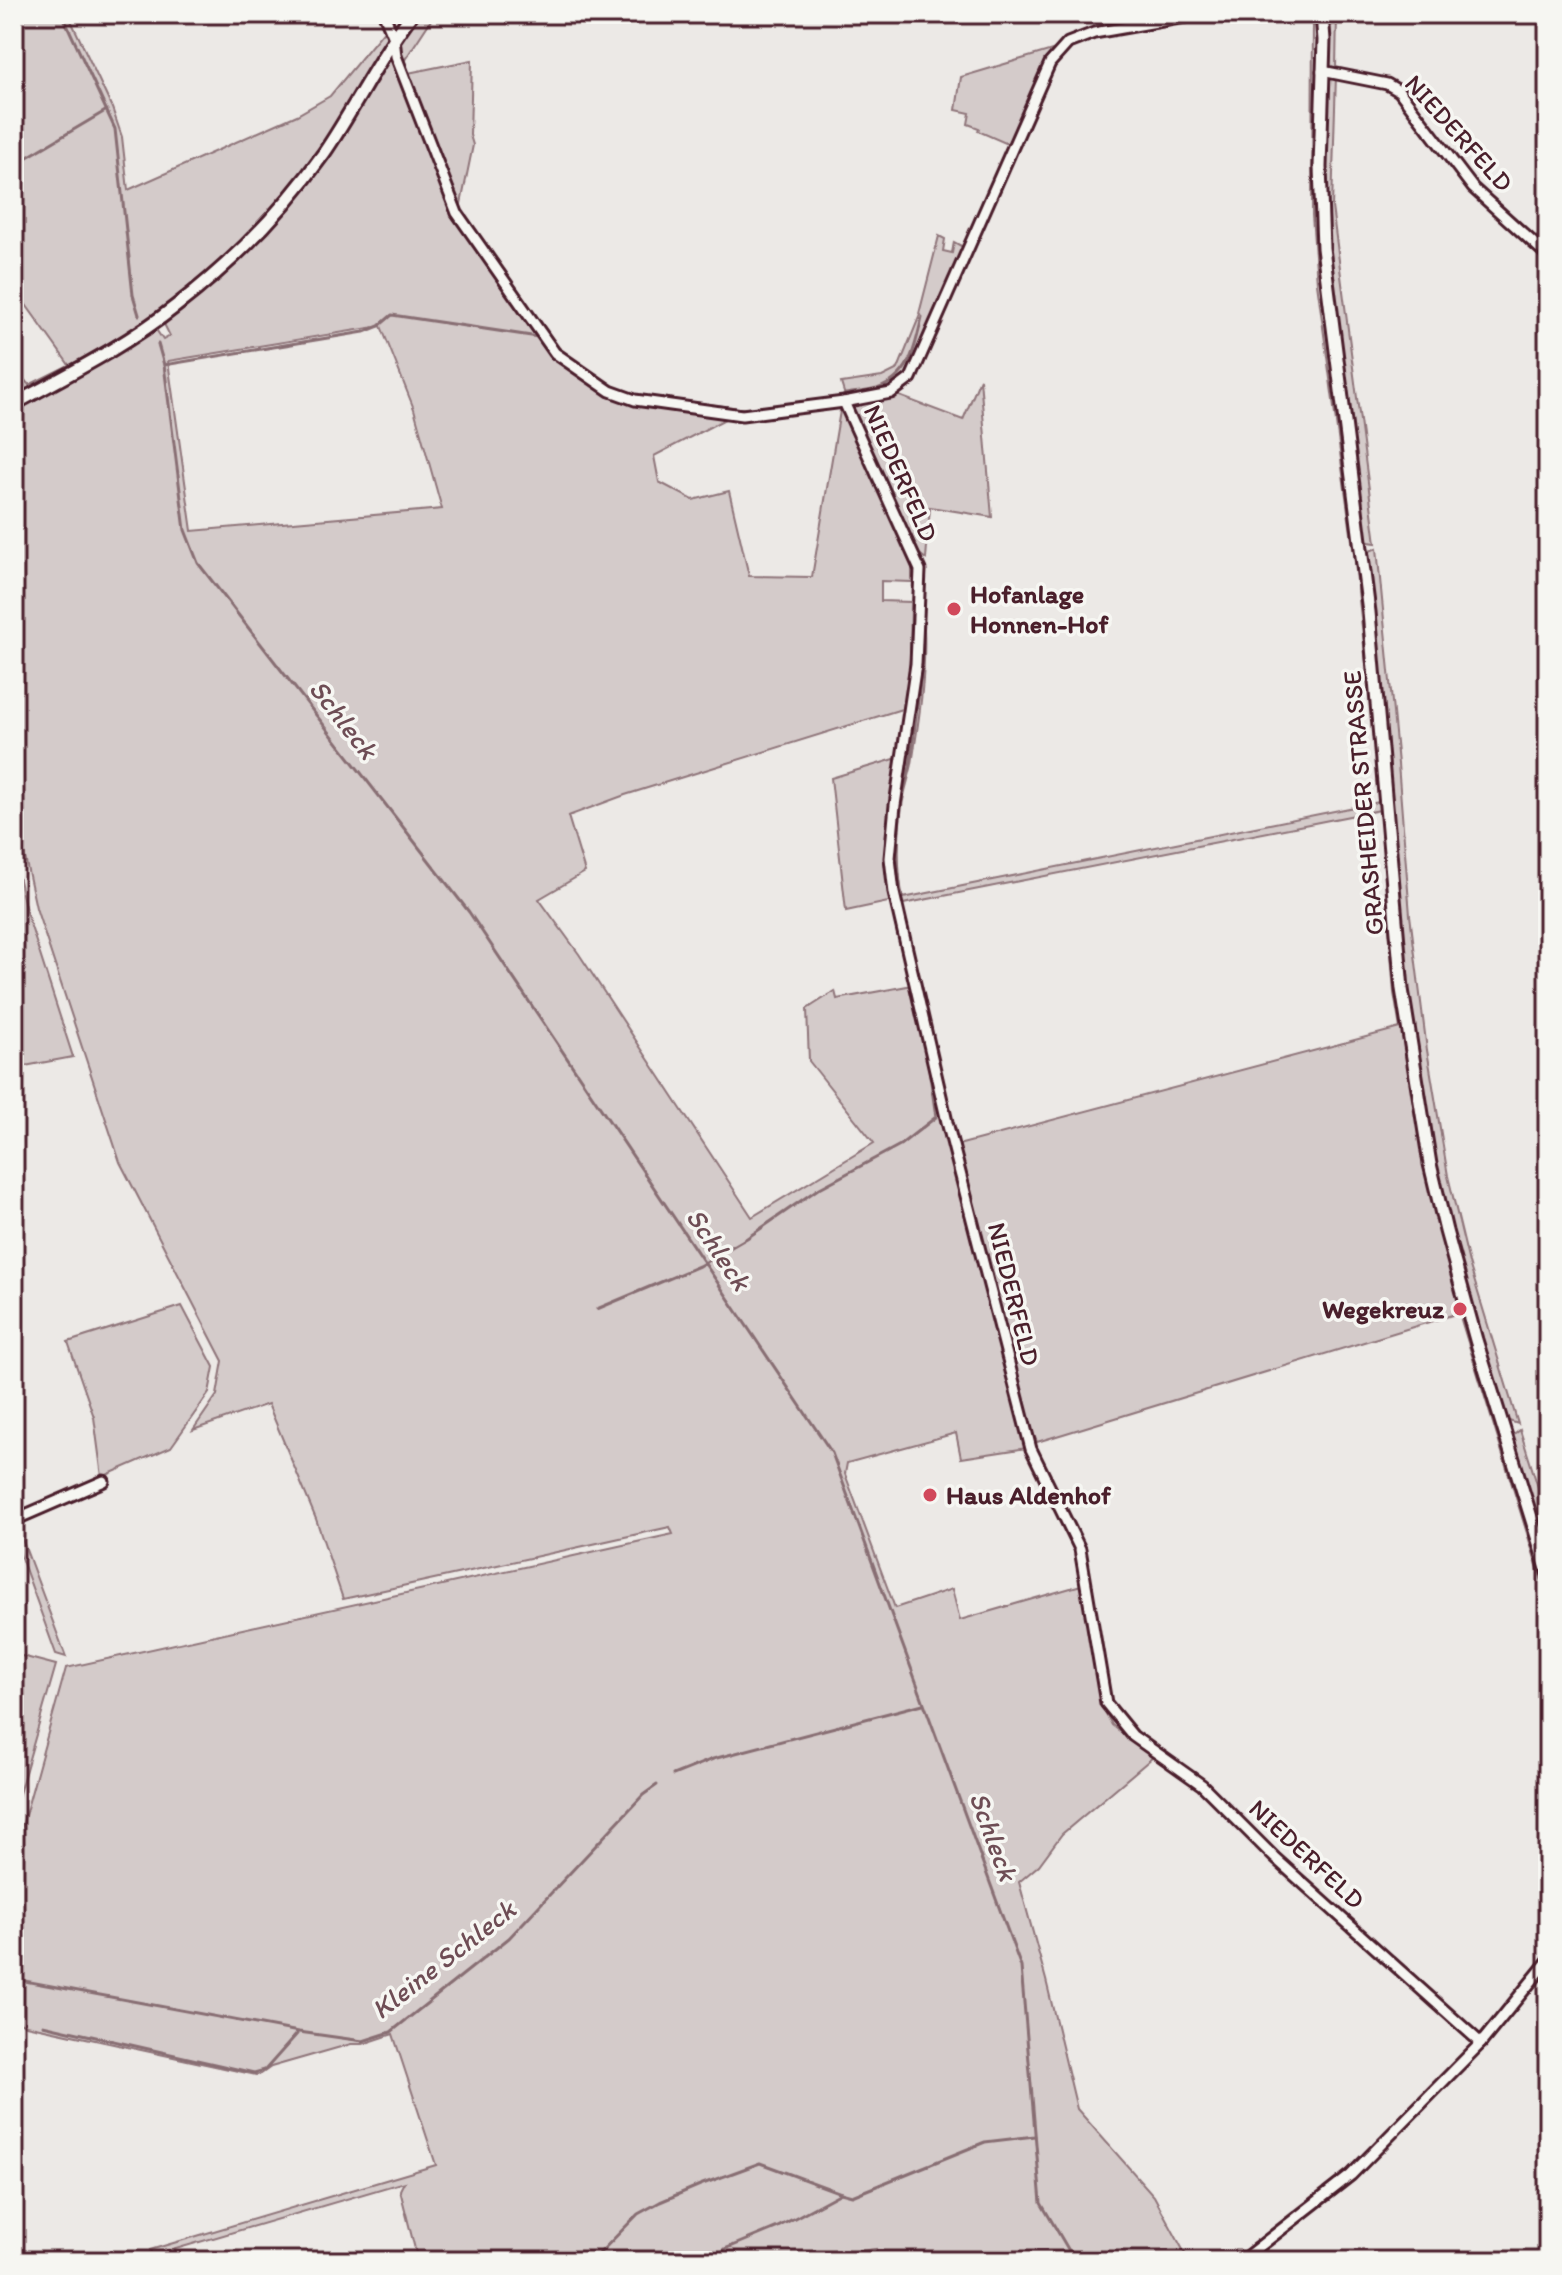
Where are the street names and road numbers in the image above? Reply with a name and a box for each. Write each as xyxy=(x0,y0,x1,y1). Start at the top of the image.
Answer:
street label: NIEDERFELD xyxy=(1398,68,1520,198)
street label: NIEDERFELD xyxy=(857,399,945,547)
street label: GRASHEIDER STRASSE xyxy=(1335,669,1391,937)
street label: NIEDERFELD xyxy=(981,1219,1047,1369)
street label: NIEDERFELD xyxy=(1242,1792,1372,1916)

